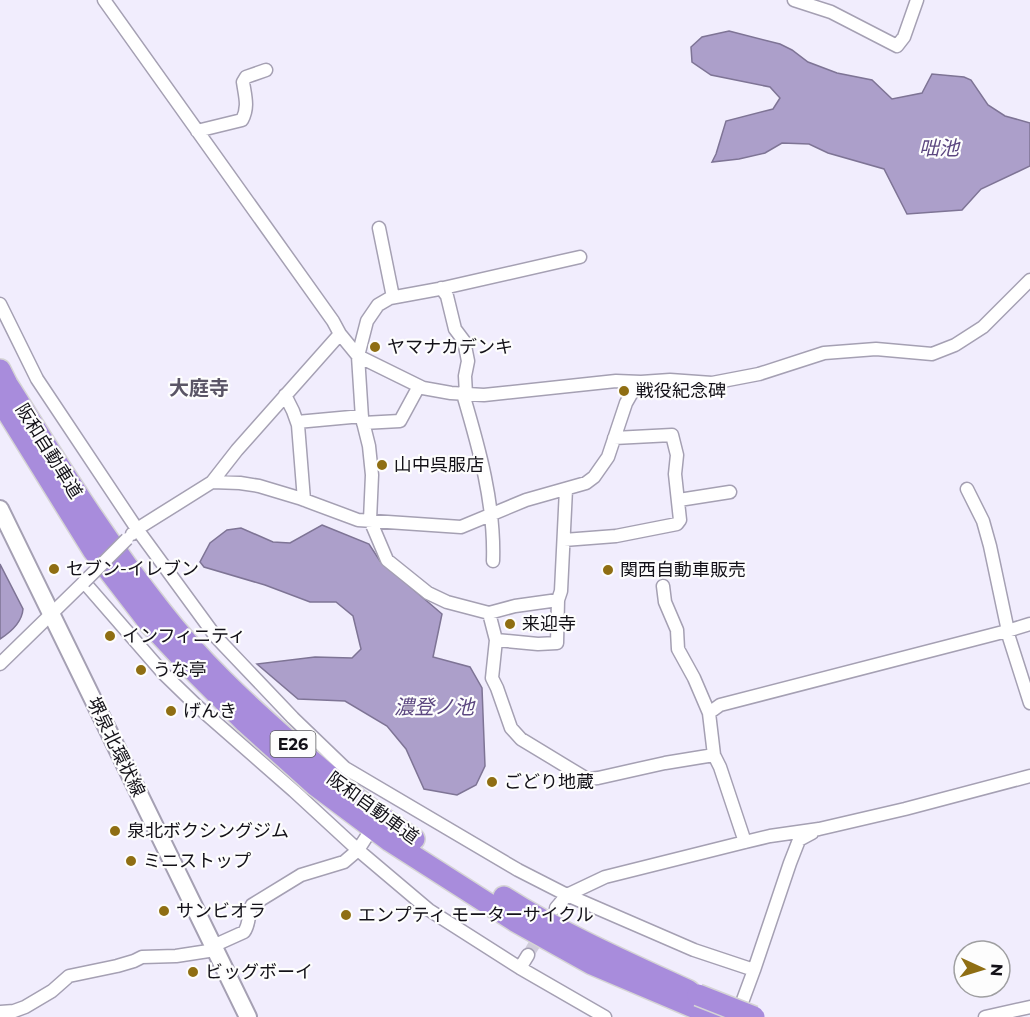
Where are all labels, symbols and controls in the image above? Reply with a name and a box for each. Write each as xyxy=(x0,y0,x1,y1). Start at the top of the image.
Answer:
water label: 咄池 xyxy=(919,136,961,160)
place label: ヤマナカデンキ xyxy=(387,336,513,358)
marker: ヤマナカデンキ xyxy=(368,340,382,354)
district label: 大庭寺 xyxy=(169,376,229,400)
place label: 戦役紀念碑 xyxy=(636,380,726,402)
marker: 戦役紀念碑 xyxy=(617,384,631,398)
street label: 阪和自動車道 xyxy=(11,399,87,503)
place label: 山中呉服店 xyxy=(394,454,484,476)
marker: 山中呉服店 xyxy=(375,458,389,472)
place label: セブン-イレブン xyxy=(66,558,199,580)
place label: 関西自動車販売 xyxy=(620,559,746,581)
marker: セブン-イレブン xyxy=(47,562,61,576)
marker: 関西自動車販売 xyxy=(601,563,615,577)
place label: 来迎寺 xyxy=(522,613,576,635)
marker: 来迎寺 xyxy=(503,617,517,631)
place label: インフィニティ xyxy=(122,625,246,647)
marker: インフィニティ xyxy=(103,629,117,643)
place label: うな亭 xyxy=(153,659,207,681)
marker: うな亭 xyxy=(134,663,148,677)
street label: 堺泉北環状線 xyxy=(82,694,150,800)
water label: 濃登ノ池 xyxy=(394,695,476,719)
place label: げんき xyxy=(183,700,237,722)
marker: げんき xyxy=(164,704,178,718)
road number: E26 xyxy=(270,731,316,757)
street label: 阪和自動車道 xyxy=(323,767,423,849)
place label: ごどり地蔵 xyxy=(504,771,594,793)
marker: ごどり地蔵 xyxy=(485,775,499,789)
place label: 泉北ボクシングジム xyxy=(127,820,289,842)
marker: 泉北ボクシングジム xyxy=(108,824,122,838)
place label: ミニストップ xyxy=(143,850,251,872)
marker: ミニストップ xyxy=(124,854,138,868)
place label: サンビオラ xyxy=(176,900,266,922)
marker: サンビオラ xyxy=(157,904,171,918)
place label: エンプティ モーターサイクル xyxy=(358,904,594,926)
marker: エンプティ モーターサイクル xyxy=(339,908,353,922)
north arrow xyxy=(952,939,1012,999)
place label: ビッグボーイ xyxy=(205,961,313,983)
text: N xyxy=(987,963,1006,977)
marker: ビッグボーイ xyxy=(186,965,200,979)

